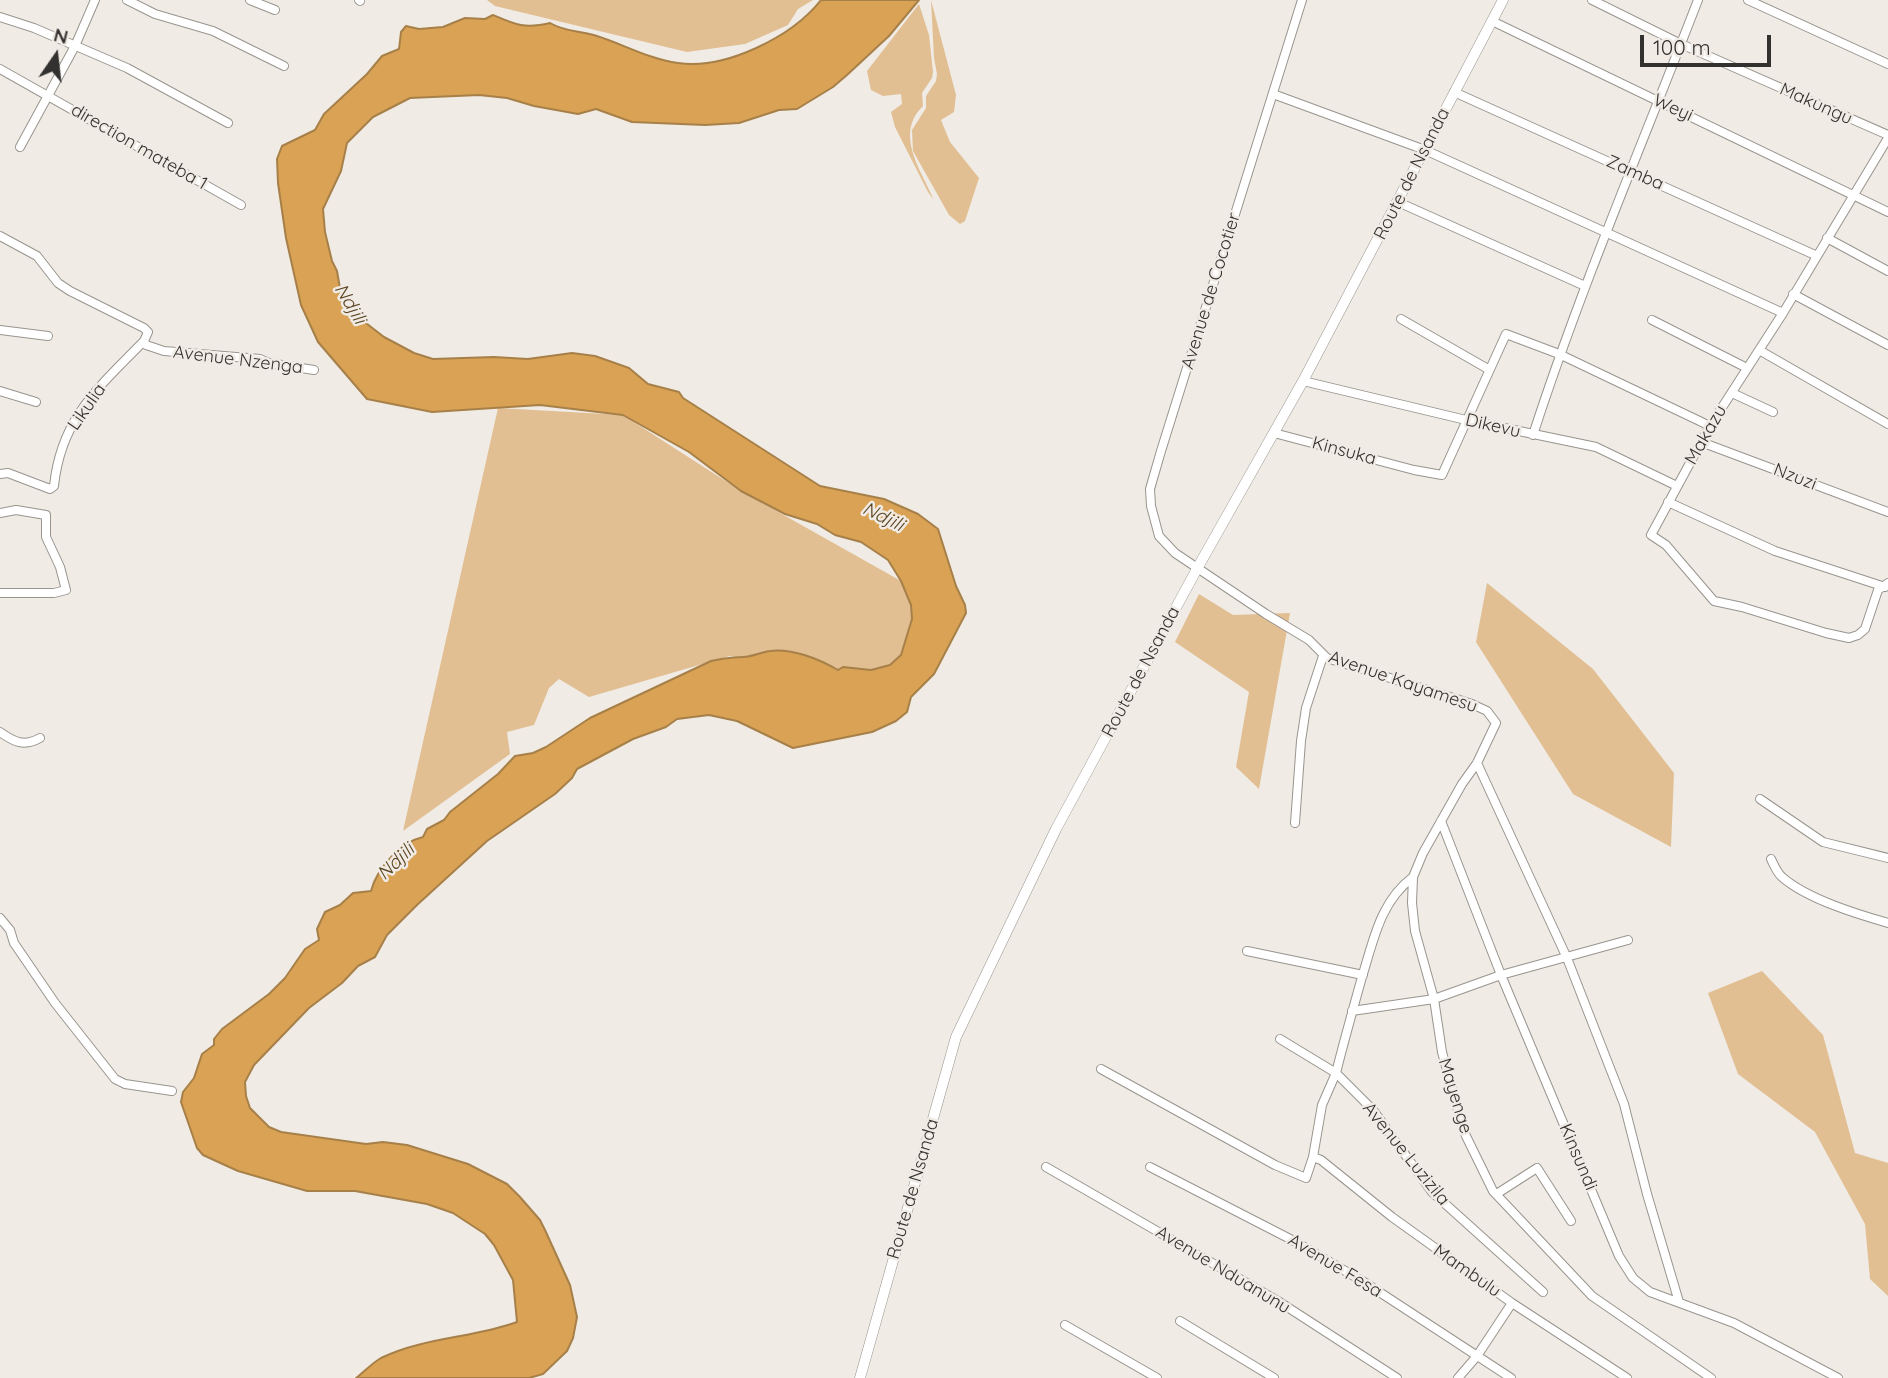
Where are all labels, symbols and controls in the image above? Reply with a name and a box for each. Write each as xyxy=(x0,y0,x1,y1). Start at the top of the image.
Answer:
north arrow xyxy=(21,21,91,91)
scale bar xyxy=(1643,21,1774,65)
text: N xyxy=(51,22,71,49)
text: 100 m xyxy=(1653,34,1711,60)
street label: Makungu xyxy=(1776,78,1856,130)
street label: Weyi xyxy=(1650,89,1696,127)
street label: direction mateba 1 xyxy=(67,99,211,195)
street label: Route de Nsanda xyxy=(1369,105,1455,243)
street label: Zamba xyxy=(1603,151,1667,195)
street label: Avenue de Cocotier xyxy=(1177,210,1245,372)
water label: Ndjili xyxy=(329,280,371,328)
street label: Avenue Nzenga xyxy=(172,341,304,379)
street label: Likulia xyxy=(63,379,111,435)
street label: Makazu xyxy=(1680,401,1732,469)
street label: Dikevu xyxy=(1463,409,1523,443)
street label: Kinsuka xyxy=(1310,432,1378,470)
street label: Nzuzi xyxy=(1770,459,1820,495)
water label: Ndjili xyxy=(859,497,907,537)
street label: Route de Nsanda xyxy=(1097,603,1185,741)
street label: Avenue Kayamesu xyxy=(1326,646,1480,718)
water label: Ndjili xyxy=(373,839,419,885)
street label: Mayenge xyxy=(1433,1056,1477,1136)
street label: Avenue Luzizila xyxy=(1358,1098,1454,1210)
street label: Route de Nsanda xyxy=(883,1116,943,1262)
street label: Kinsundi xyxy=(1554,1120,1602,1194)
street label: Avenue Nduanunu xyxy=(1152,1221,1294,1319)
street label: Avenue Fesa xyxy=(1284,1229,1386,1303)
street label: Mambulu xyxy=(1429,1240,1505,1302)

